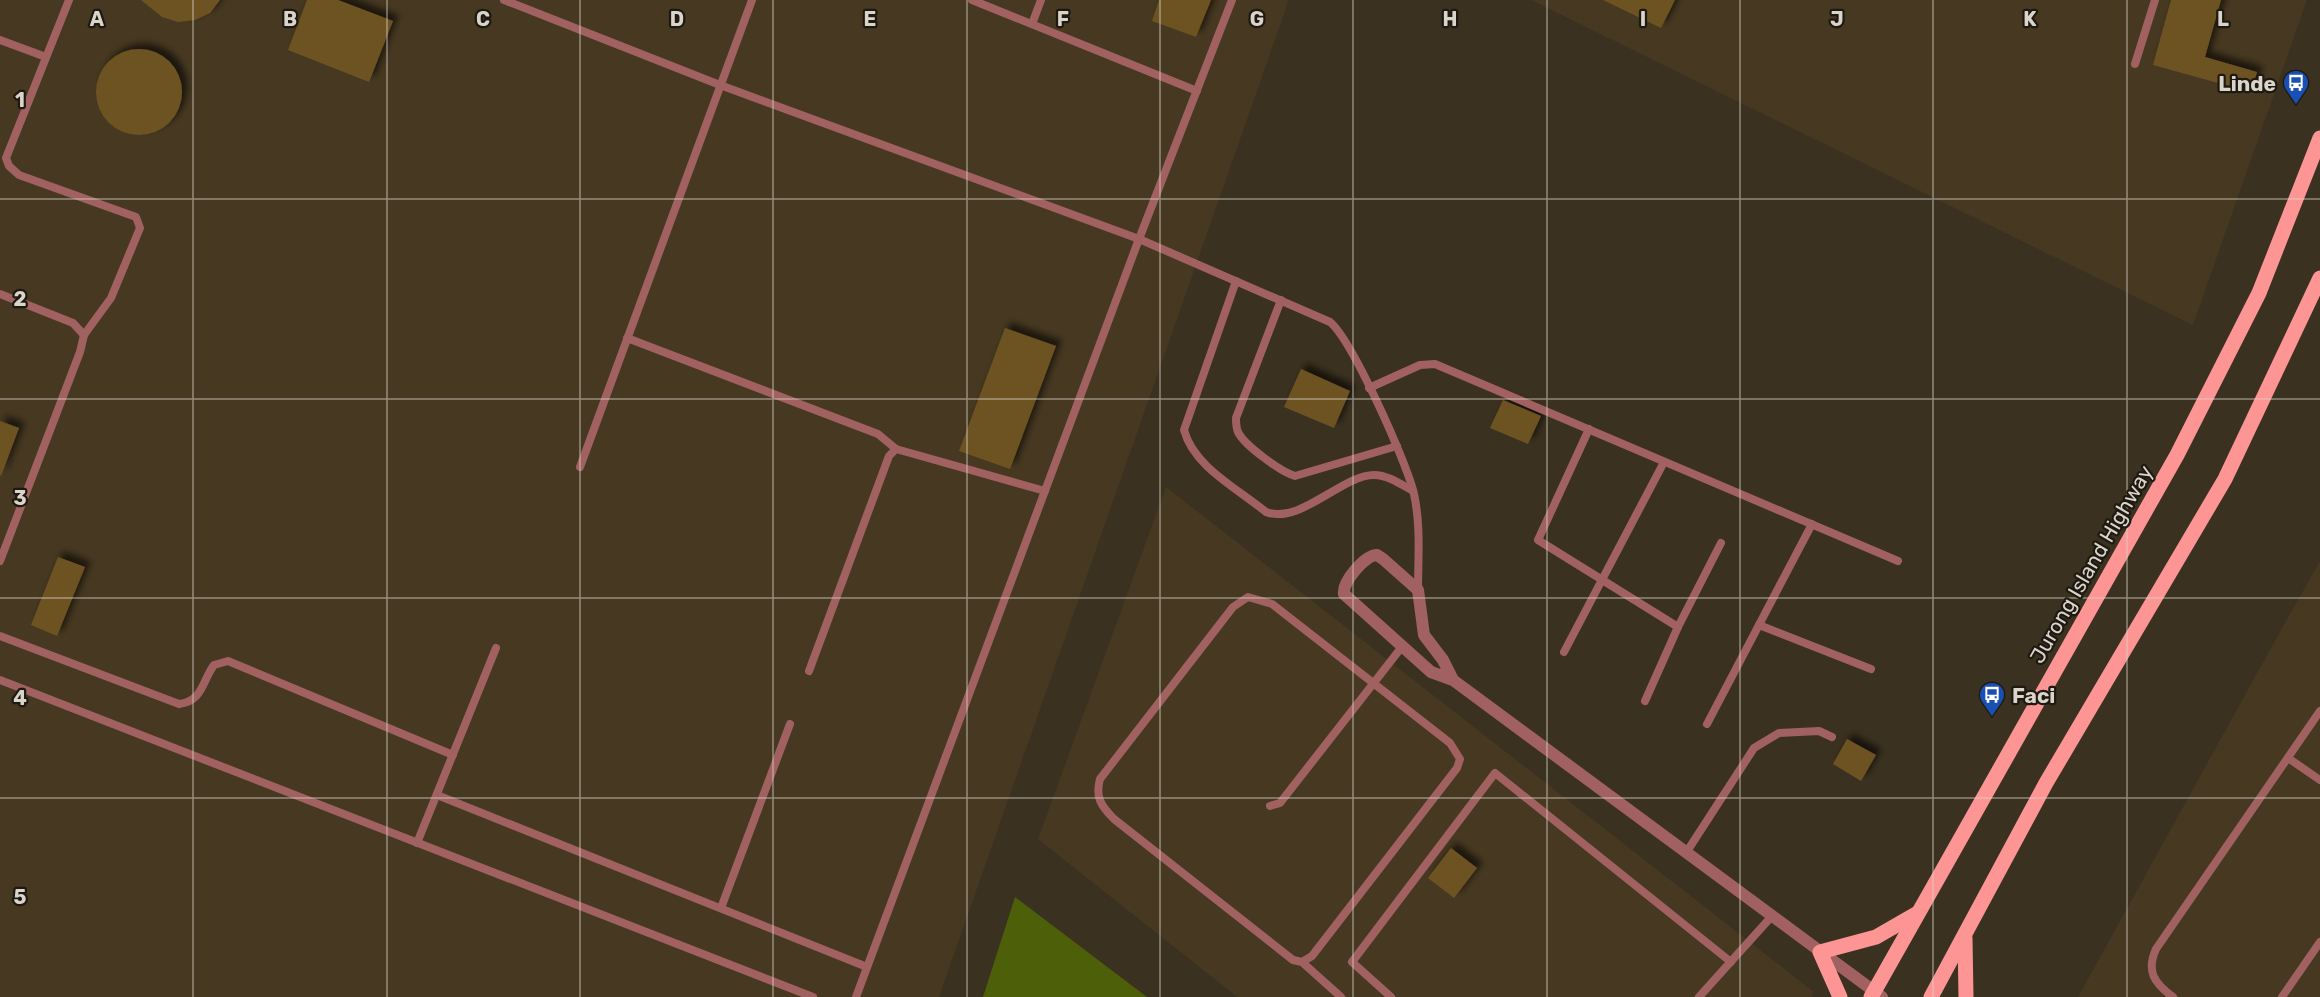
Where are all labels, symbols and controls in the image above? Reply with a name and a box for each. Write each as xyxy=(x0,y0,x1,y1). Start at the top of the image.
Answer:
text: A xyxy=(90,7,105,31)
text: B xyxy=(283,7,297,31)
text: C xyxy=(476,7,490,31)
text: D xyxy=(670,7,684,31)
text: E xyxy=(864,7,876,31)
text: F xyxy=(1057,7,1069,31)
text: G xyxy=(1250,7,1264,31)
text: H xyxy=(1443,7,1457,31)
text: I xyxy=(1640,7,1646,31)
text: J xyxy=(1830,7,1844,31)
text: K xyxy=(2023,7,2037,31)
text: L xyxy=(2217,7,2229,31)
bus stop icon: Linde xyxy=(2281,68,2311,106)
place label: Linde xyxy=(2218,71,2276,96)
text: 1 xyxy=(15,88,25,112)
text: 2 xyxy=(14,287,27,311)
street label: Jurong Island Highway xyxy=(2024,460,2158,667)
text: 3 xyxy=(13,486,27,510)
bus stop icon: Faci xyxy=(1977,680,2007,718)
place label: Faci xyxy=(2012,683,2055,708)
text: 4 xyxy=(13,686,27,710)
text: 5 xyxy=(14,885,27,909)

